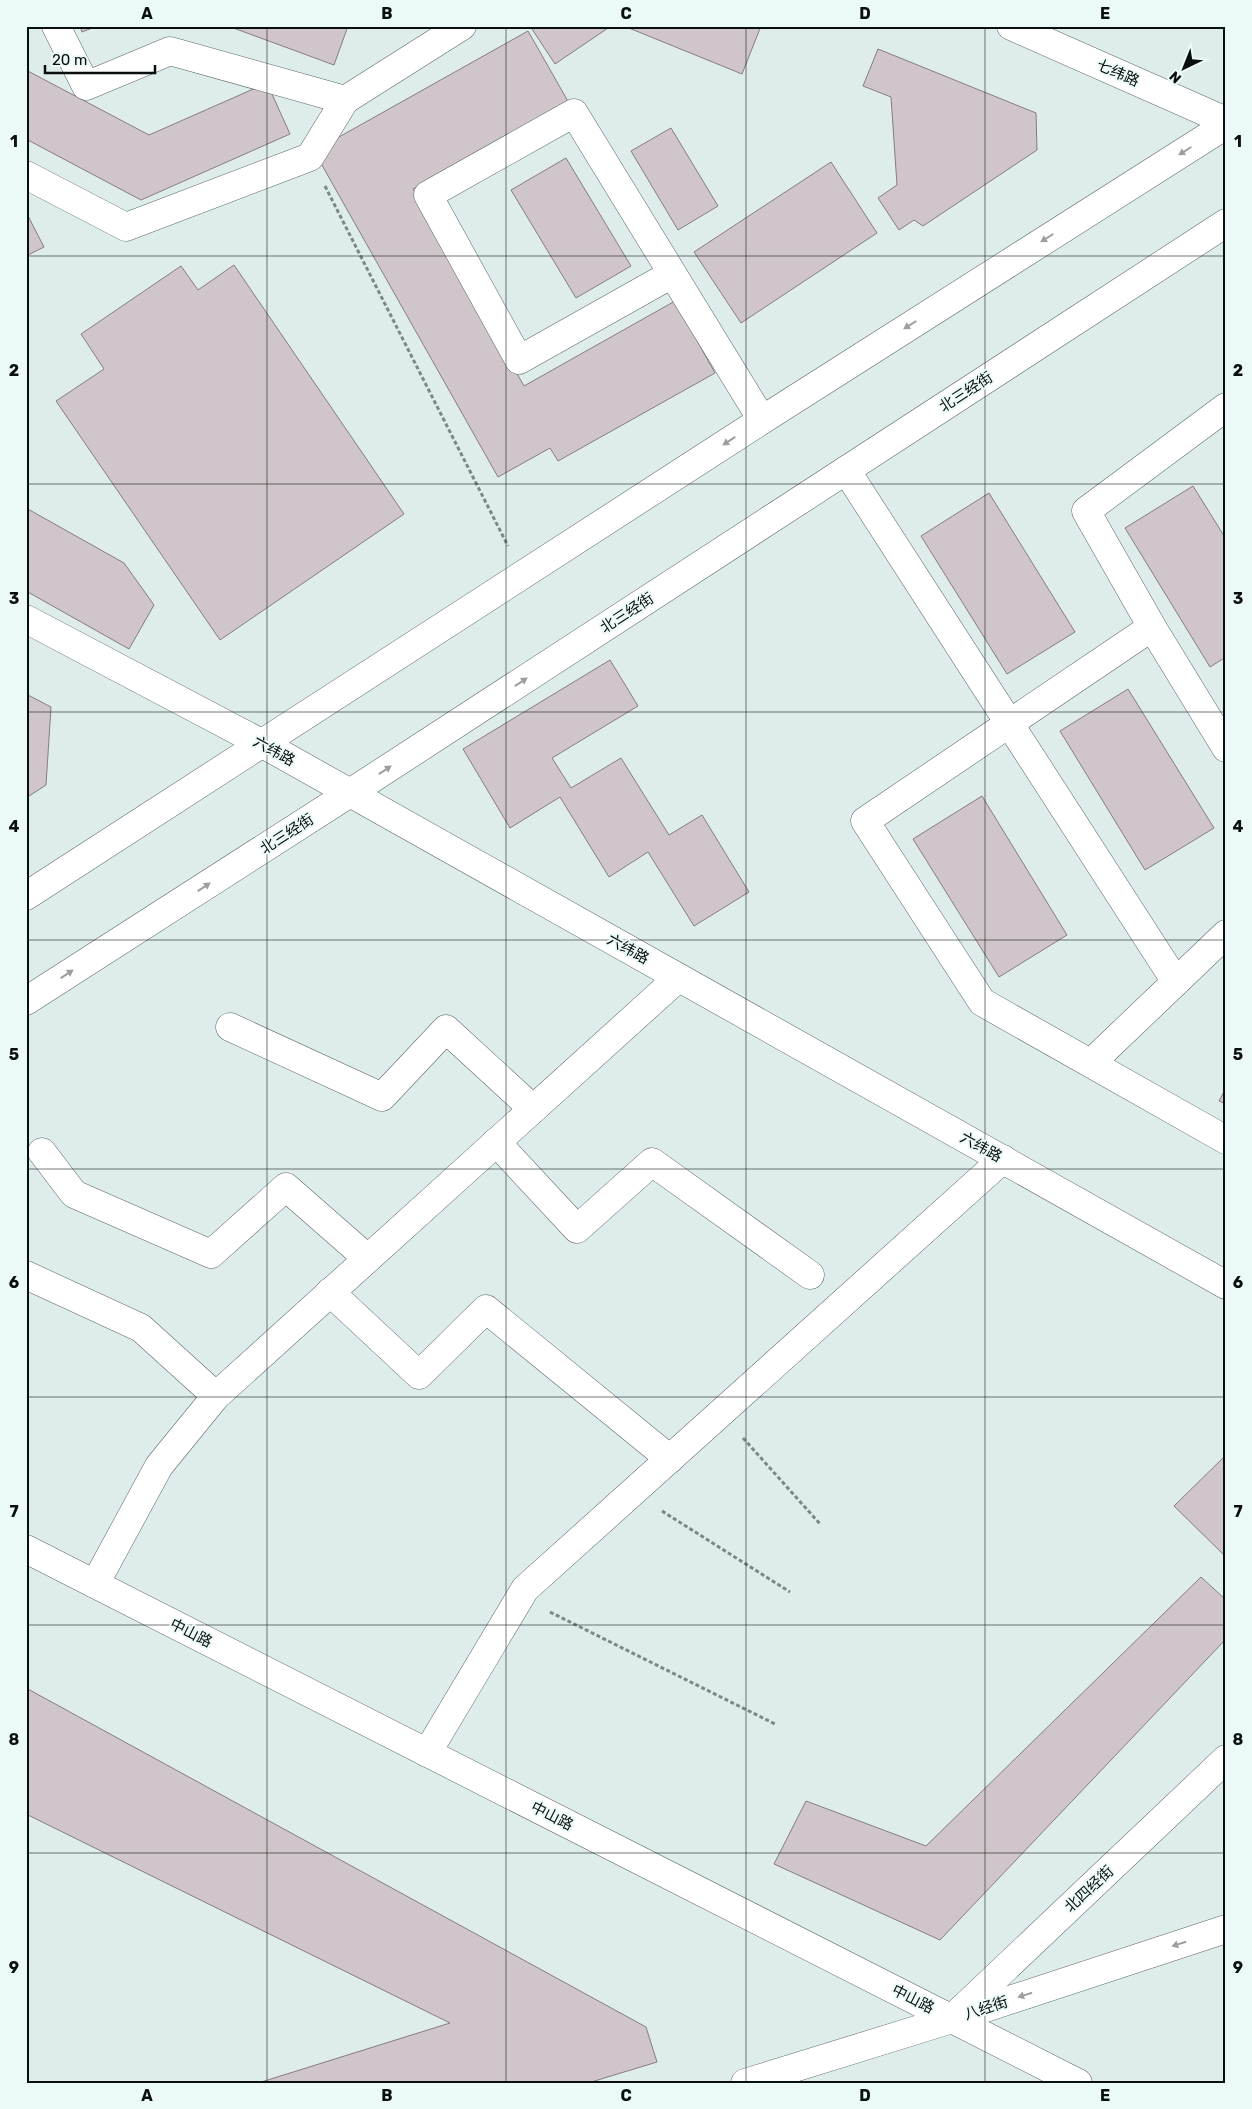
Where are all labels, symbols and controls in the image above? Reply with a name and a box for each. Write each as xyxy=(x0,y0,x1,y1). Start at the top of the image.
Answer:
text: A xyxy=(141,4,153,23)
text: B xyxy=(381,4,393,23)
text: C xyxy=(620,4,632,23)
text: D xyxy=(859,4,871,23)
text: E xyxy=(1100,4,1110,23)
scale bar xyxy=(45,42,155,74)
north arrow xyxy=(1160,42,1210,92)
text: 20 m xyxy=(52,51,87,69)
street label: 七纬路 xyxy=(1094,56,1142,90)
text: N xyxy=(1166,67,1185,87)
text: 1 xyxy=(10,132,18,151)
text: 1 xyxy=(1234,132,1242,151)
one-way arrow xyxy=(1178,146,1191,156)
one-way arrow xyxy=(1041,233,1054,243)
one-way arrow xyxy=(904,321,917,330)
text: 2 xyxy=(9,361,19,380)
text: 2 xyxy=(1233,361,1243,380)
street label: 北三经街 xyxy=(936,368,996,416)
one-way arrow xyxy=(722,436,736,446)
text: 3 xyxy=(9,589,19,608)
street label: 北三经街 xyxy=(597,589,657,637)
text: 3 xyxy=(1233,589,1243,608)
one-way arrow xyxy=(514,677,528,686)
street label: 六纬路 xyxy=(250,732,298,770)
one-way arrow xyxy=(378,766,392,775)
street label: 北三经街 xyxy=(257,810,317,858)
text: 4 xyxy=(9,817,20,836)
text: 4 xyxy=(1233,817,1244,836)
one-way arrow xyxy=(198,882,211,891)
street label: 六纬路 xyxy=(604,930,652,968)
one-way arrow xyxy=(61,970,74,979)
text: 5 xyxy=(9,1045,19,1064)
text: 5 xyxy=(1233,1045,1243,1064)
street label: 六纬路 xyxy=(957,1128,1005,1166)
text: 6 xyxy=(9,1273,19,1292)
text: 6 xyxy=(1233,1273,1243,1292)
text: 7 xyxy=(9,1502,19,1521)
text: 7 xyxy=(1233,1502,1243,1521)
street label: 中山路 xyxy=(167,1615,215,1651)
text: 8 xyxy=(9,1730,20,1749)
text: 8 xyxy=(1233,1730,1244,1749)
street label: 中山路 xyxy=(528,1798,576,1834)
street label: 北四经街 xyxy=(1061,1862,1117,1916)
one-way arrow xyxy=(1172,1941,1187,1948)
text: 9 xyxy=(9,1958,19,1977)
text: 9 xyxy=(1233,1958,1243,1977)
street label: 中山路 xyxy=(889,1981,937,2017)
one-way arrow xyxy=(1017,1991,1032,1999)
street label: 八经街 xyxy=(962,1992,1010,2024)
text: A xyxy=(141,2086,153,2105)
text: B xyxy=(381,2086,393,2105)
text: C xyxy=(620,2086,632,2105)
text: D xyxy=(859,2086,871,2105)
text: E xyxy=(1100,2086,1110,2105)

